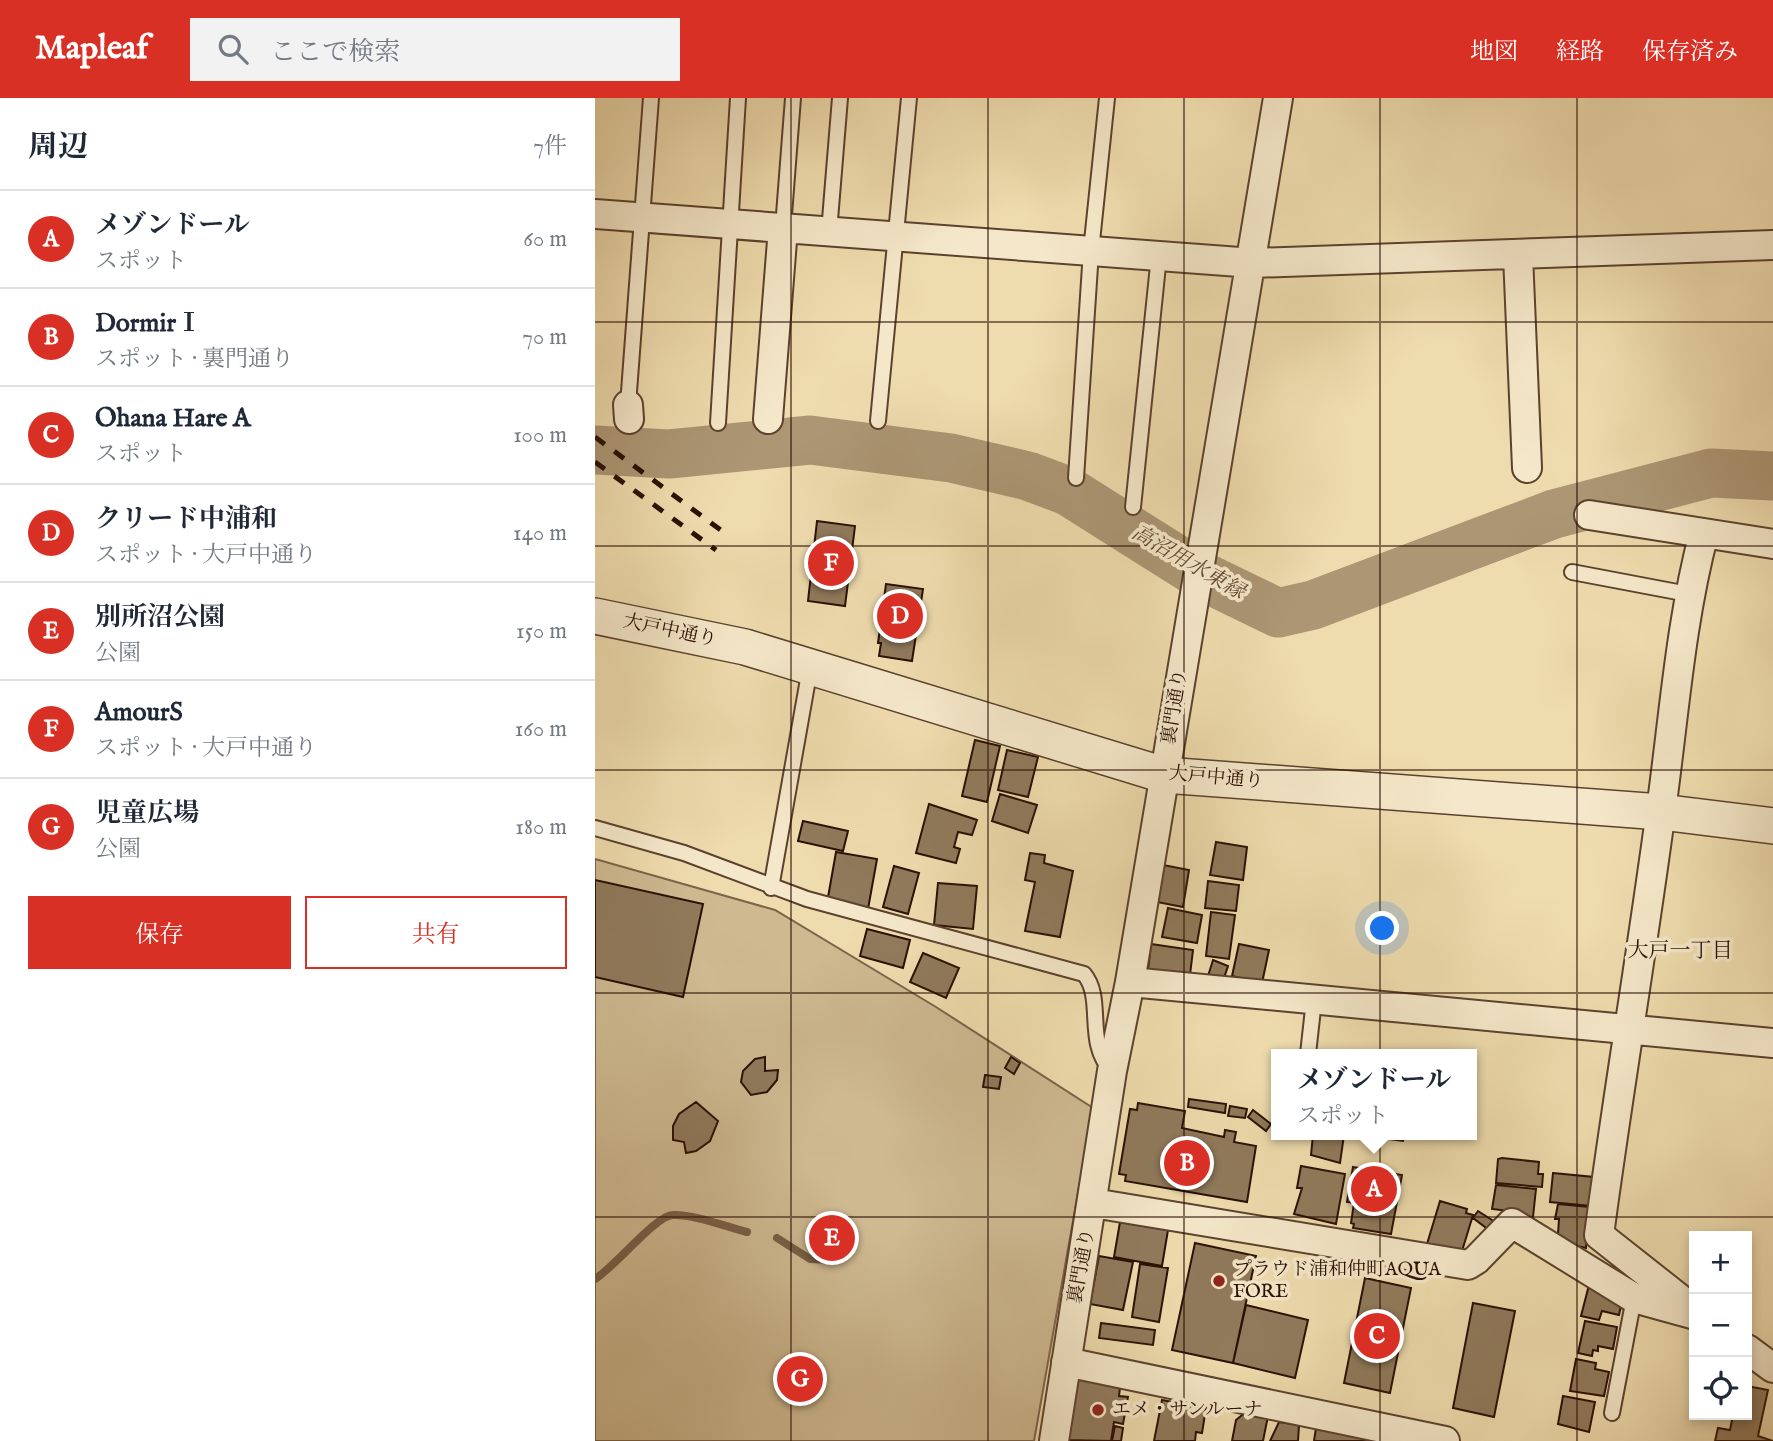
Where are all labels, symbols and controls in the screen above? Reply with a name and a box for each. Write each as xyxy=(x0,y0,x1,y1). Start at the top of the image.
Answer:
search box xyxy=(190,18,680,81)
text: Mapleaf xyxy=(35,28,148,70)
icon: search xyxy=(214,30,252,68)
text: ここで検索 xyxy=(270,36,400,69)
text: 地図 xyxy=(1470,37,1518,68)
text: 経路 xyxy=(1556,37,1604,68)
text: 保存済み xyxy=(1642,37,1738,68)
text: 周辺 xyxy=(28,129,88,167)
text: 7件 xyxy=(533,132,567,161)
text: メゾンドール xyxy=(95,209,250,242)
text: A xyxy=(43,225,59,254)
text: 60 m xyxy=(523,225,567,254)
text: スポット xyxy=(95,247,187,276)
text: DormirⅠ xyxy=(95,307,202,340)
text: B xyxy=(43,323,59,352)
text: 70 m xyxy=(522,323,567,352)
text: スポット · 裏門通り xyxy=(95,345,294,374)
text: Ohana Hare A xyxy=(95,402,251,435)
text: C xyxy=(43,421,59,450)
text: 100 m xyxy=(513,421,567,450)
text: スポット xyxy=(95,440,187,469)
text: クリード中浦和 xyxy=(95,503,277,536)
text: D xyxy=(42,519,60,548)
text: 140 m xyxy=(513,519,567,548)
water label: 高沼用水東縁 xyxy=(1127,520,1251,607)
pin: F xyxy=(808,537,854,589)
text: スポット · 大戸中通り xyxy=(95,541,317,570)
pin: D xyxy=(877,590,923,642)
text: 別所沼公園 xyxy=(95,601,225,634)
street label: 大戸中通り xyxy=(621,609,719,653)
text: E xyxy=(43,617,59,646)
text: 150 m xyxy=(516,617,567,646)
text: 公園 xyxy=(95,639,141,668)
street label: 裏門通り xyxy=(1157,668,1193,746)
text: AmourS xyxy=(95,696,183,729)
text: F xyxy=(44,715,58,744)
text: 160 m xyxy=(515,715,567,744)
text: スポット · 大戸中通り xyxy=(95,734,317,763)
street label: 大戸中通り xyxy=(1168,762,1264,794)
text: 児童広場 xyxy=(95,797,199,830)
text: G xyxy=(42,813,60,842)
text: 180 m xyxy=(515,813,567,842)
text: 公園 xyxy=(95,835,141,864)
button: 保存 xyxy=(28,896,291,969)
button: 共有 xyxy=(305,896,567,969)
your location xyxy=(1365,911,1399,945)
district label: 大戸一丁目 xyxy=(1628,938,1733,965)
popup xyxy=(1271,1049,1477,1140)
text: メゾンドール xyxy=(1297,1064,1451,1097)
text: スポット xyxy=(1297,1102,1389,1131)
pin: B xyxy=(1164,1137,1210,1189)
pin: A xyxy=(1351,1163,1397,1215)
pin: E xyxy=(809,1212,855,1264)
street label: 裏門通り xyxy=(1064,1226,1100,1306)
map controls xyxy=(1689,1231,1752,1420)
button: + xyxy=(1689,1231,1752,1294)
place label: プラウド浦和仲町AQUA FORE xyxy=(1233,1258,1442,1304)
marker: プラウド浦和仲町AQUA FORE xyxy=(1211,1273,1227,1289)
button: − xyxy=(1689,1294,1752,1357)
pin: C xyxy=(1354,1310,1400,1362)
pin: G xyxy=(777,1353,823,1405)
button: locate xyxy=(1689,1357,1752,1420)
place label: エメ・サンルーナ xyxy=(1112,1398,1263,1422)
marker: エメ・サンルーナ xyxy=(1090,1402,1106,1418)

